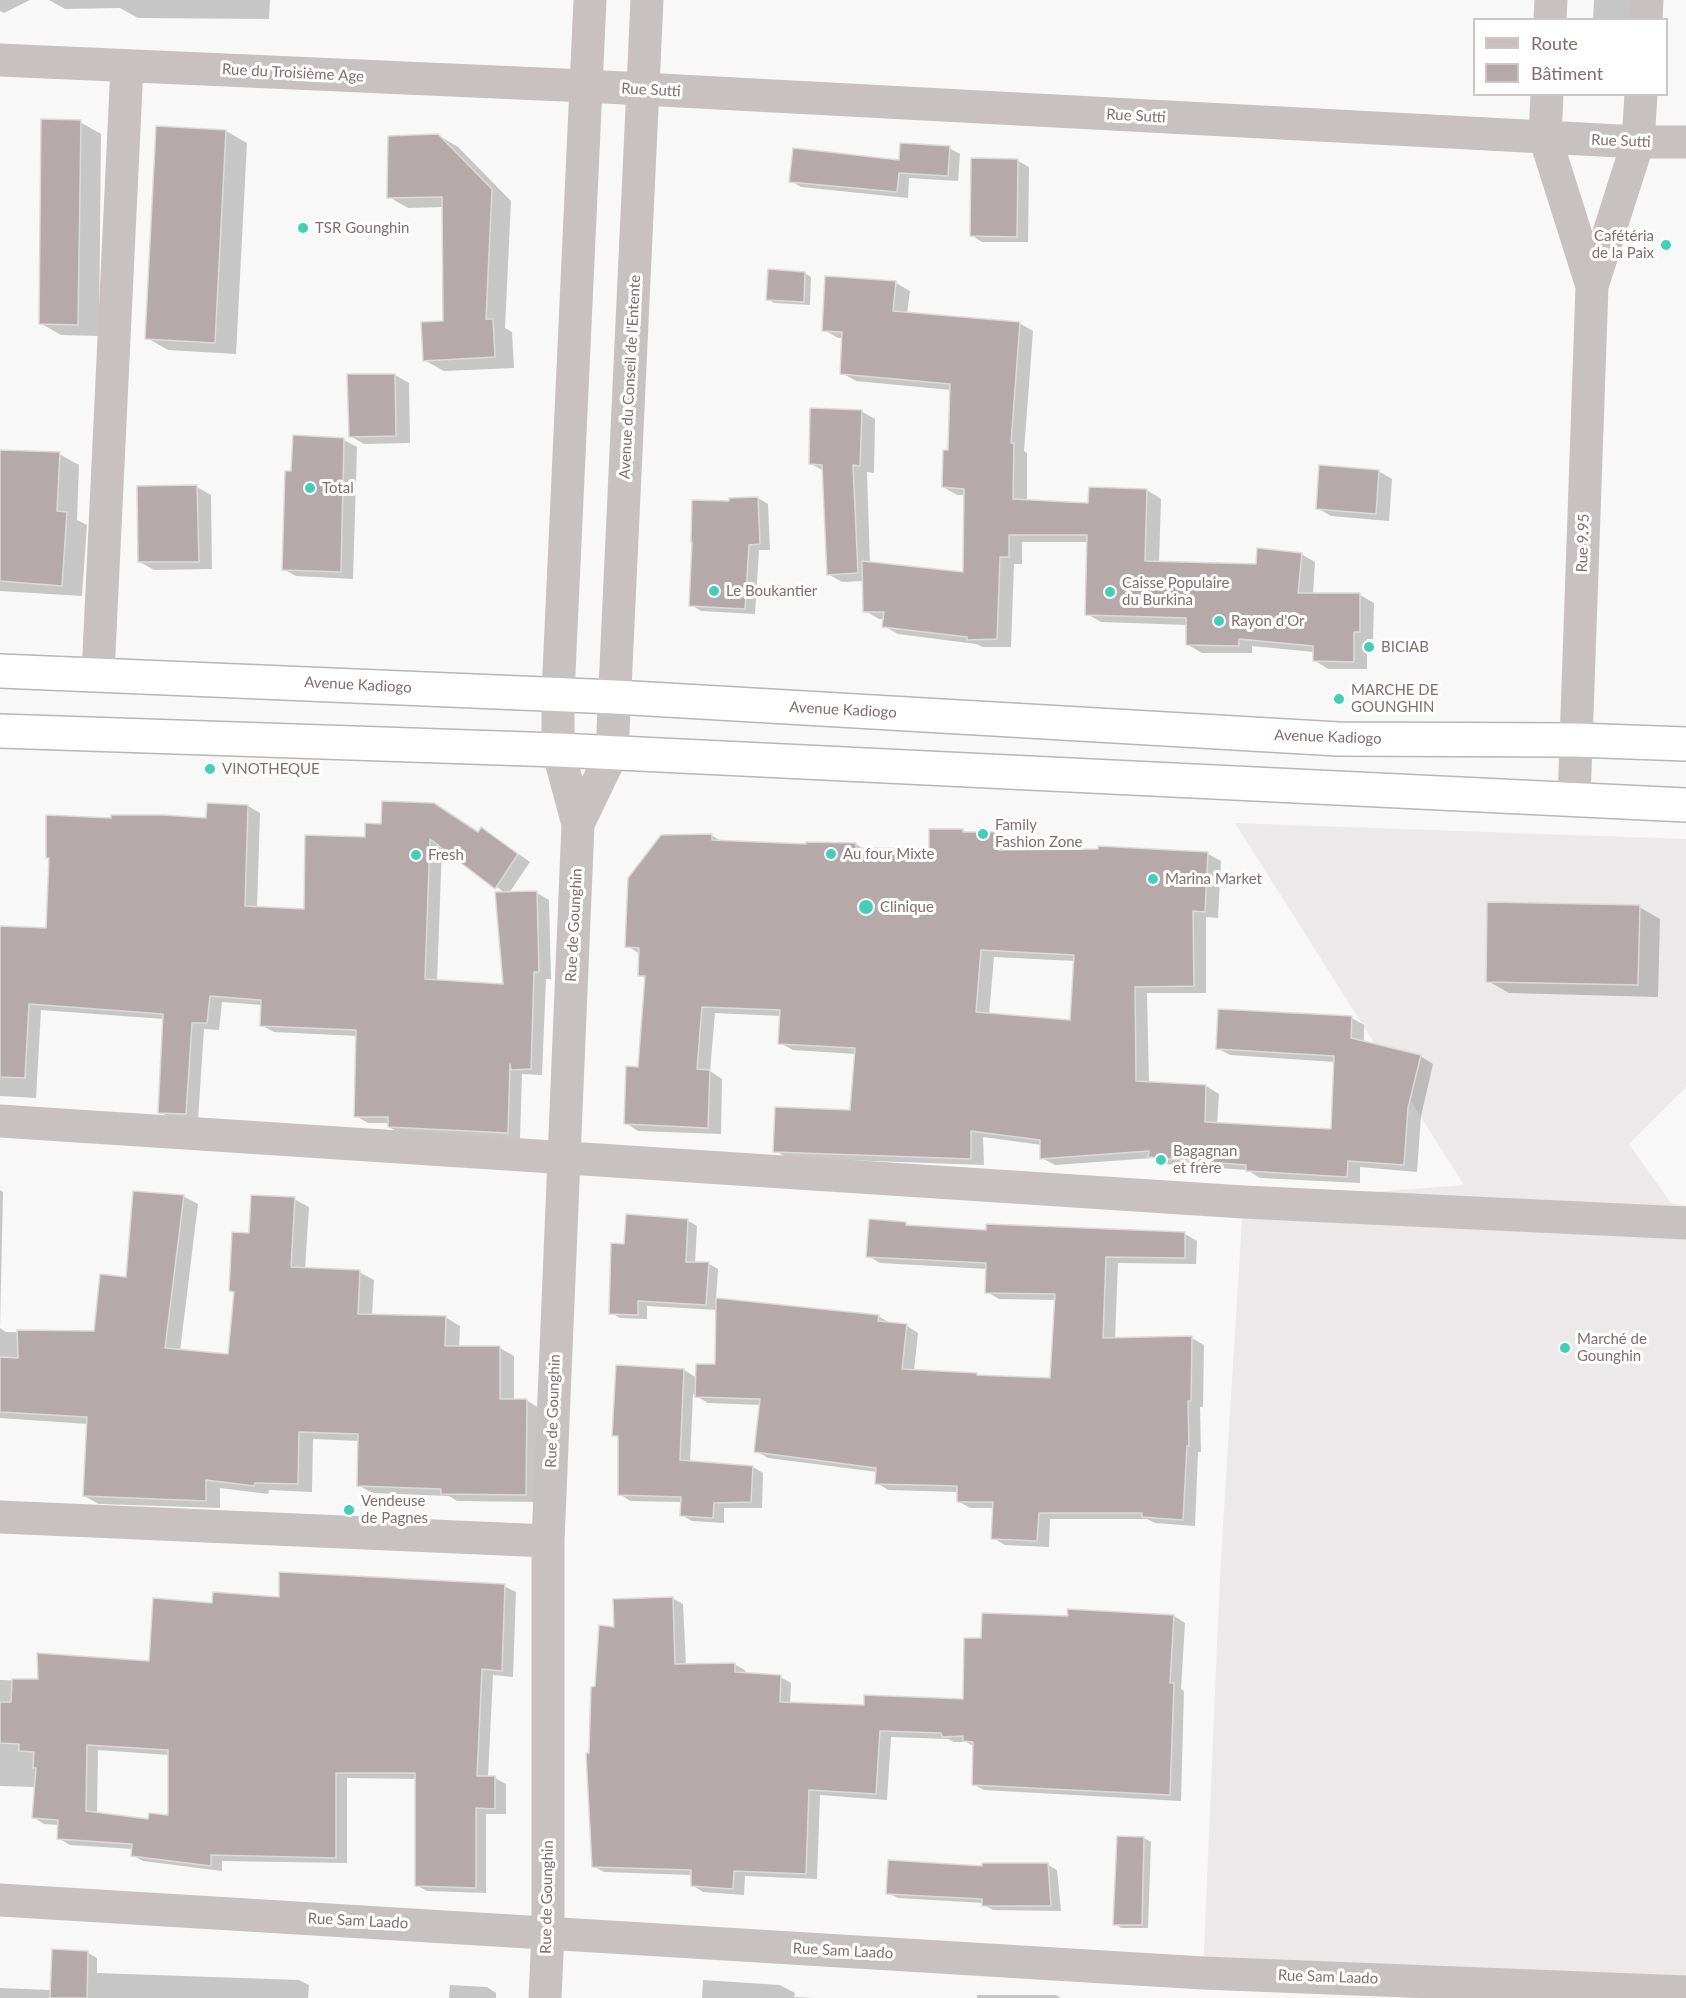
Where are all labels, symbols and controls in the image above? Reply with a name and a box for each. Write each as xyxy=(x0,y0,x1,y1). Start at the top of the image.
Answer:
legend xyxy=(1473,18,1668,96)
text: Route xyxy=(1531,32,1578,54)
street label: Rue du Troisième Age xyxy=(222,60,364,86)
text: Bâtiment xyxy=(1531,62,1603,84)
street label: Rue Sutti xyxy=(621,79,681,101)
street label: Rue Sutti xyxy=(1106,105,1166,127)
street label: Rue Sutti xyxy=(1591,131,1651,151)
place label: TSR Gounghin xyxy=(315,219,409,237)
marker: TSR Gounghin xyxy=(296,221,310,235)
place label: Cafétéria de la Paix xyxy=(1592,227,1654,262)
marker: Cafétéria de la Paix xyxy=(1659,238,1673,252)
street label: Avenue du Conseil de l'Entente xyxy=(616,274,644,480)
place label: Total xyxy=(322,479,354,497)
marker: Total xyxy=(303,481,317,495)
street label: Rue 9.95 xyxy=(1573,513,1593,573)
place label: Caisse Populaire du Burkina xyxy=(1122,574,1229,609)
place label: Le Boukantier xyxy=(726,582,817,600)
marker: Le Boukantier xyxy=(707,584,721,598)
marker: Caisse Populaire du Burkina xyxy=(1103,585,1117,599)
place label: Rayon d'Or xyxy=(1231,612,1305,630)
marker: Rayon d'Or xyxy=(1212,614,1226,628)
place label: BICIAB xyxy=(1381,638,1429,656)
marker: BICIAB xyxy=(1362,640,1376,654)
street label: Avenue Kadiogo xyxy=(304,673,412,697)
place label: MARCHE DE GOUNGHIN xyxy=(1351,681,1438,716)
marker: MARCHE DE GOUNGHIN xyxy=(1332,692,1346,706)
street label: Avenue Kadiogo xyxy=(789,698,897,722)
street label: Avenue Kadiogo xyxy=(1274,726,1382,748)
place label: VINOTHEQUE xyxy=(222,760,320,778)
marker: VINOTHEQUE xyxy=(203,762,217,776)
place label: Family Fashion Zone xyxy=(995,816,1083,851)
marker: Family Fashion Zone xyxy=(976,827,990,841)
place label: Au four Mixte xyxy=(843,845,934,863)
place label: Fresh xyxy=(428,846,464,864)
marker: Au four Mixte xyxy=(824,847,838,861)
marker: Fresh xyxy=(409,848,423,862)
street label: Rue de Gounghin xyxy=(562,868,586,982)
place label: Marina Market xyxy=(1165,870,1262,888)
marker: Marina Market xyxy=(1146,872,1160,886)
marker: Clinique xyxy=(857,898,875,916)
place label: Clinique xyxy=(880,898,934,916)
place label: Bagagnan et frère xyxy=(1173,1142,1237,1177)
marker: Bagagnan et frère xyxy=(1154,1153,1168,1167)
place label: Marché de Gounghin xyxy=(1577,1330,1647,1365)
marker: Marché de Gounghin xyxy=(1558,1341,1572,1355)
street label: Rue de Gounghin xyxy=(542,1354,564,1468)
place label: Vendeuse de Pagnes xyxy=(361,1492,428,1527)
marker: Vendeuse de Pagnes xyxy=(342,1503,356,1517)
street label: Rue de Gounghin xyxy=(537,1840,557,1954)
street label: Rue Sam Laado xyxy=(307,1909,409,1933)
street label: Rue Sam Laado xyxy=(792,1939,894,1963)
street label: Rue Sam Laado xyxy=(1278,1966,1378,1988)

